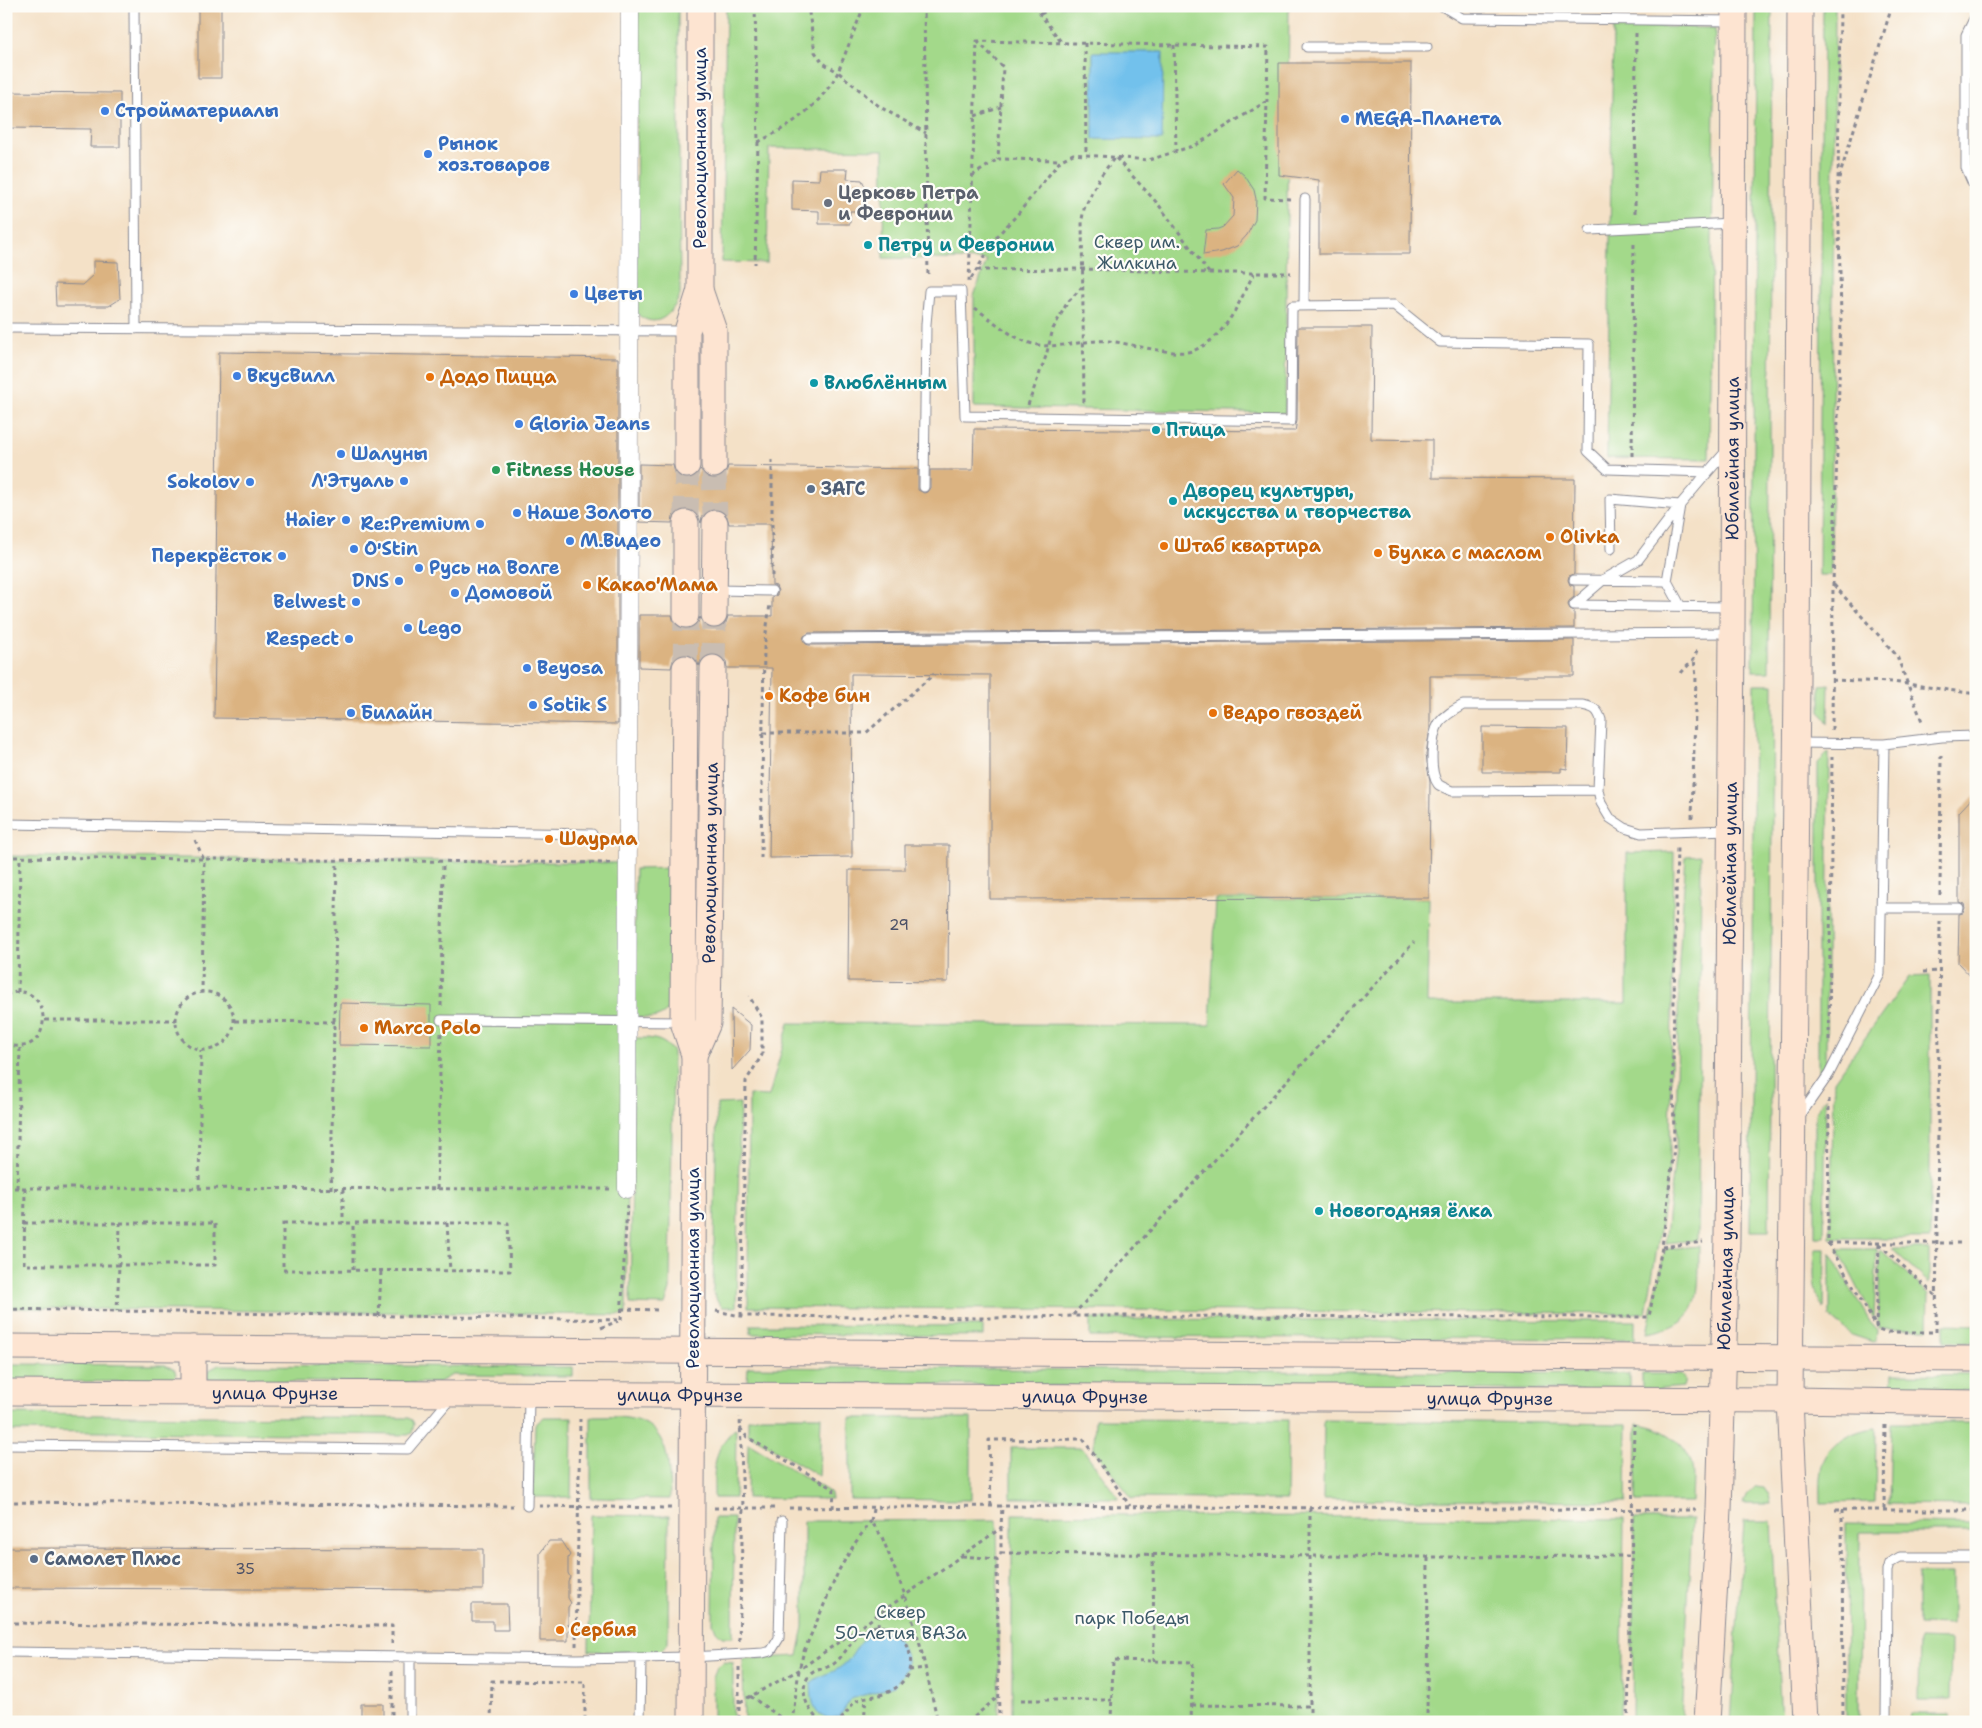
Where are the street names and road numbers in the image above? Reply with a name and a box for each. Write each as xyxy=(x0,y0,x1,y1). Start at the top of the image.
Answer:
street label: Революционная улица xyxy=(688,47,712,249)
street label: Юбилейная улица xyxy=(1720,377,1745,540)
street label: Революционная улица xyxy=(697,762,724,964)
street label: Юбилейная улица xyxy=(1717,782,1743,945)
street label: Революционная улица xyxy=(681,1167,705,1369)
street label: Юбилейная улица xyxy=(1712,1187,1739,1351)
street label: улица Фрунзе xyxy=(212,1381,338,1405)
street label: улица Фрунзе xyxy=(617,1383,743,1407)
street label: улица Фрунзе xyxy=(1022,1385,1148,1409)
street label: улица Фрунзе xyxy=(1427,1386,1553,1411)

